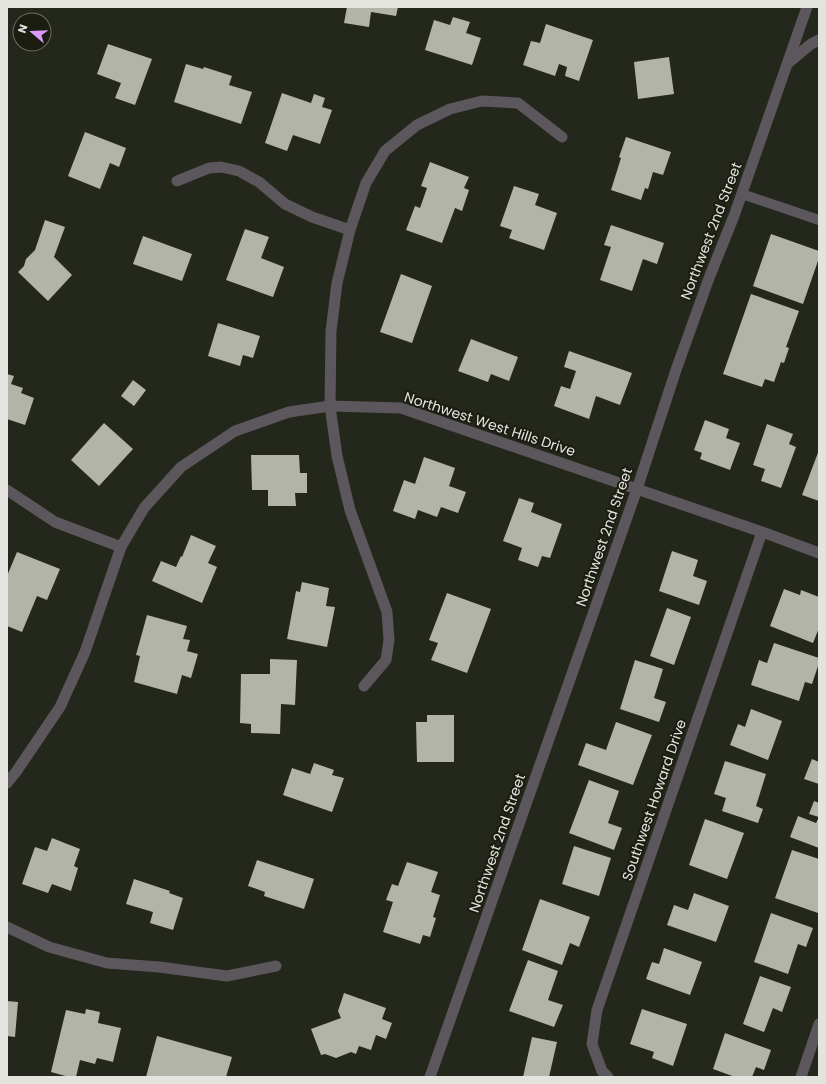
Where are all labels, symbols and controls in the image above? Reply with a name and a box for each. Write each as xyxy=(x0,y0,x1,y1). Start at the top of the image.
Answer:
north arrow xyxy=(12,12,52,52)
text: N xyxy=(14,22,31,35)
street label: Northwest 2nd Street xyxy=(676,159,746,303)
street label: Northwest West Hills Drive xyxy=(402,387,579,461)
street label: Northwest 2nd Street xyxy=(571,465,637,609)
street label: Southwest Howard Drive xyxy=(617,716,691,883)
street label: Northwest 2nd Street xyxy=(464,771,530,915)

